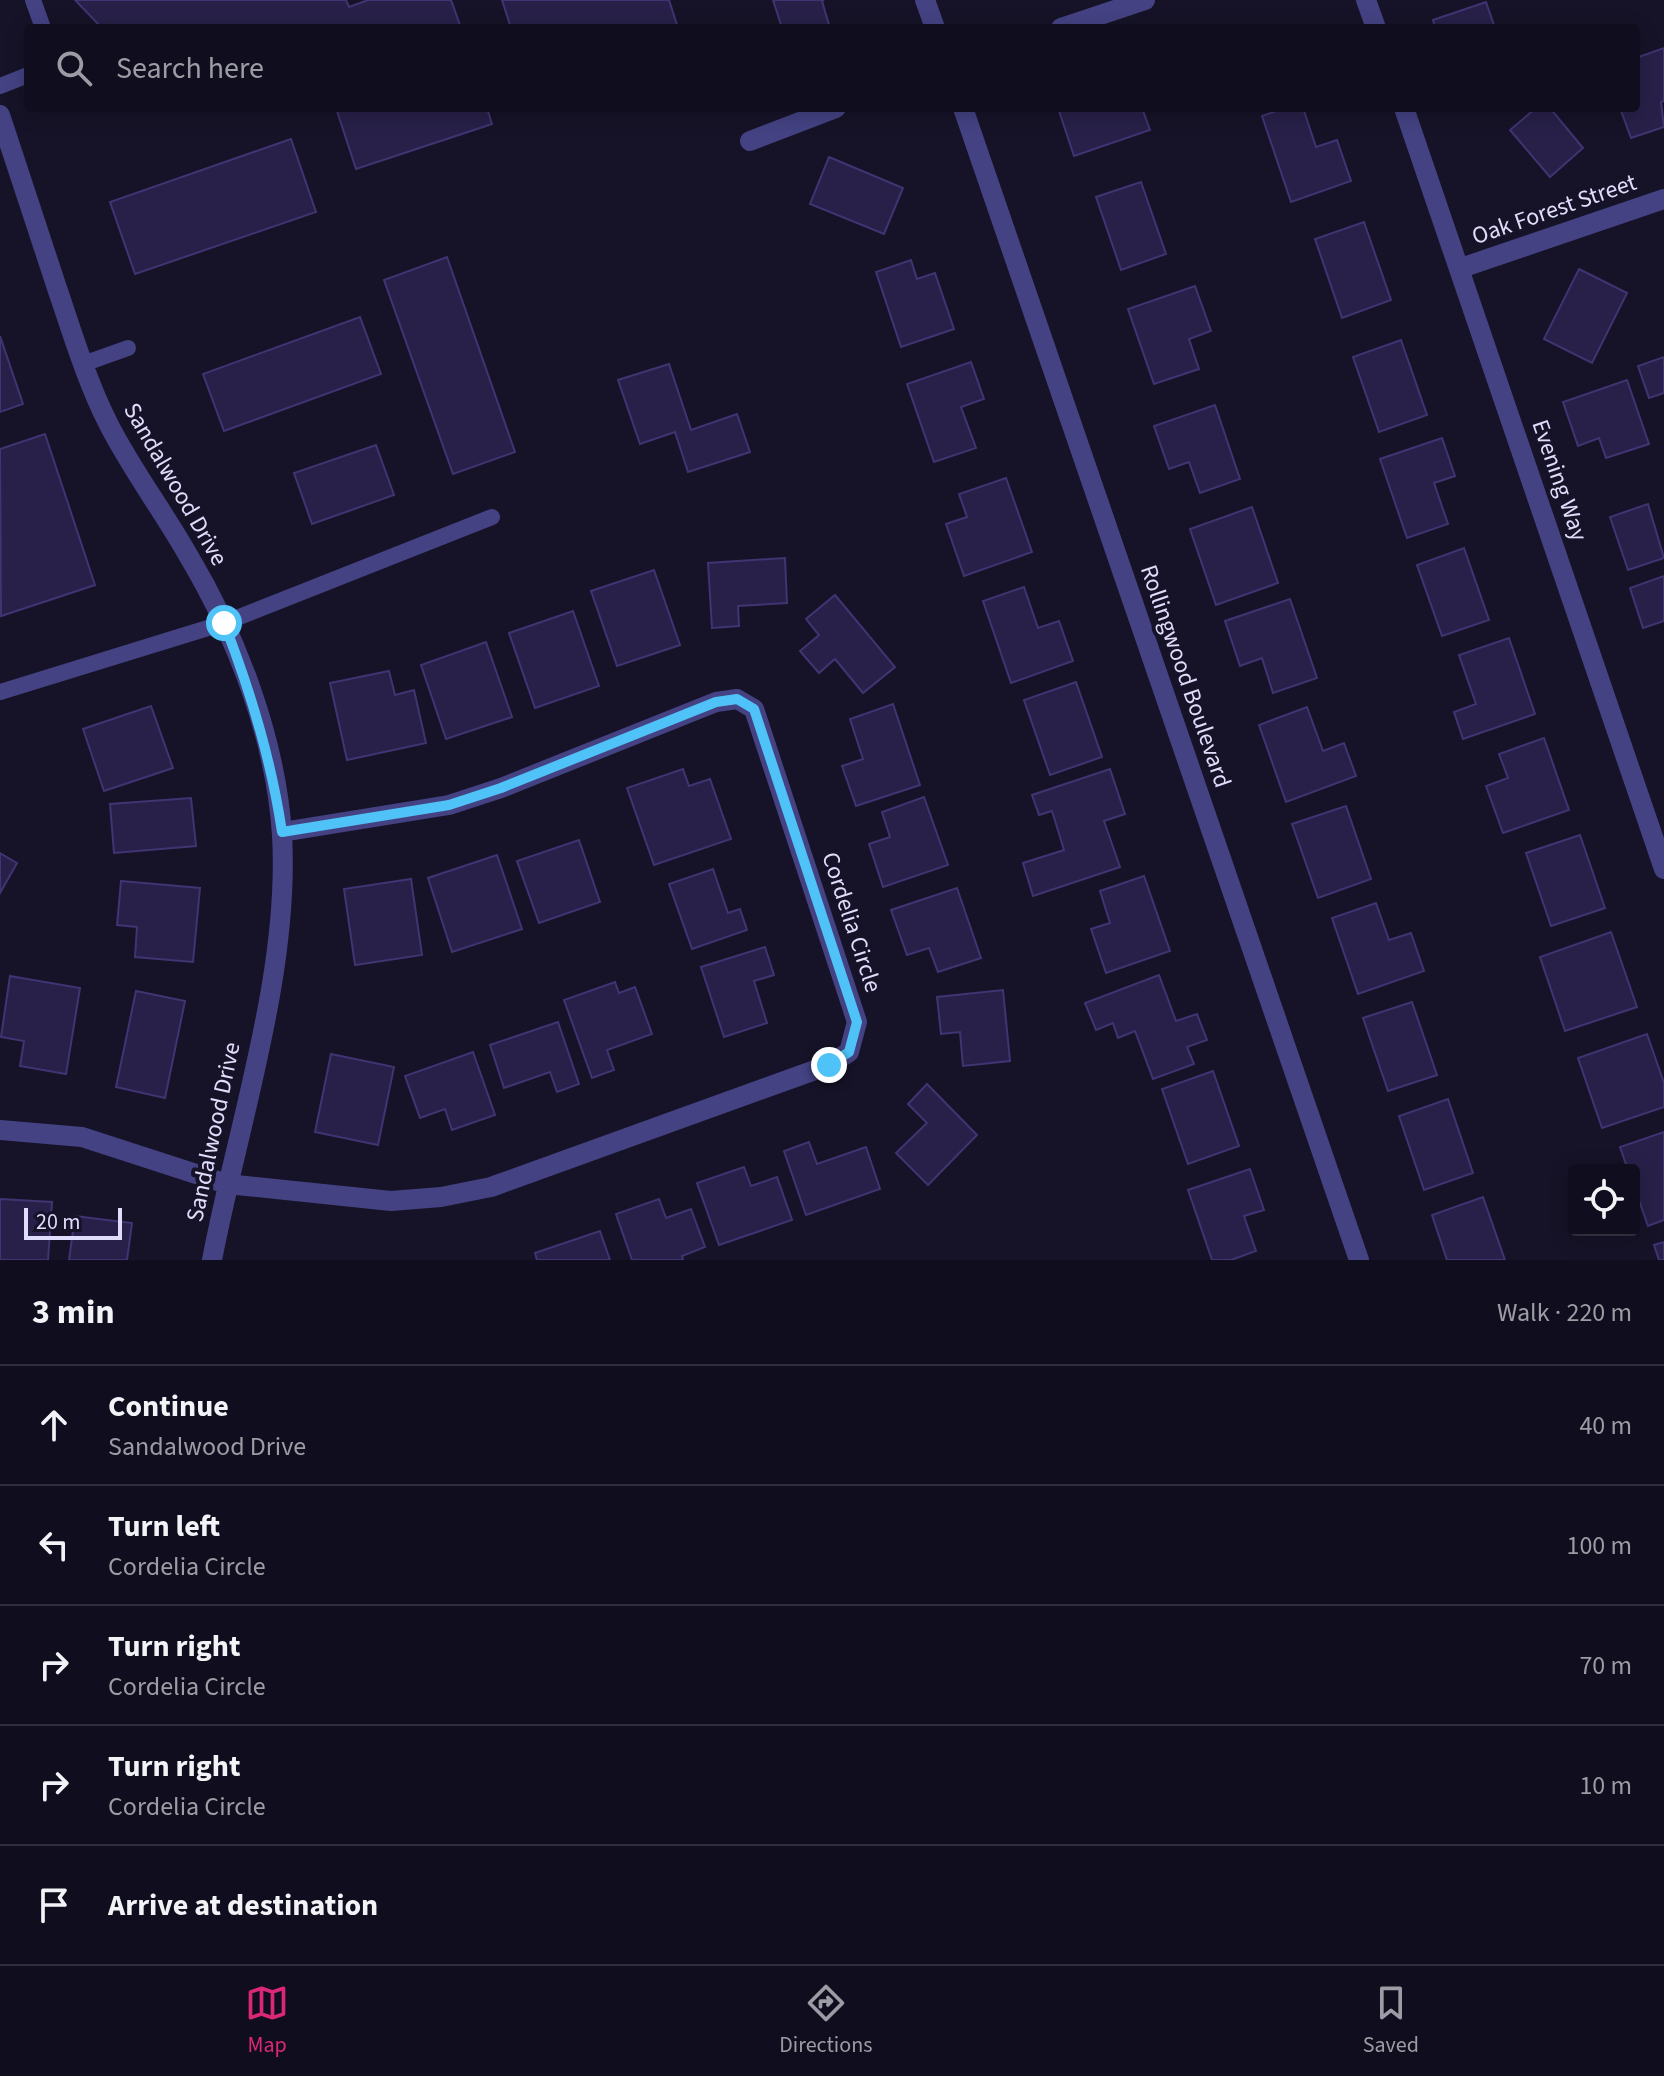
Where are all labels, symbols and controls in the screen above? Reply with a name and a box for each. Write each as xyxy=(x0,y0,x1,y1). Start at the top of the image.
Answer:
search box xyxy=(24,24,1640,112)
icon: search xyxy=(52,46,96,90)
text: Search here xyxy=(116,47,264,90)
street label: Oak Forest Street xyxy=(1467,165,1641,254)
street label: Sandalwood Drive xyxy=(115,396,236,572)
street label: Evening Way xyxy=(1522,415,1597,546)
street label: Rollingwood Boulevard xyxy=(1131,560,1240,792)
route start xyxy=(206,605,242,641)
street label: Cordelia Circle xyxy=(812,848,891,997)
street label: Sandalwood Drive xyxy=(177,1039,250,1225)
route end xyxy=(811,1047,847,1083)
map controls xyxy=(1568,1164,1640,1236)
button: locate xyxy=(1568,1164,1640,1236)
scale bar xyxy=(24,1204,122,1240)
text: 20 m xyxy=(36,1206,81,1238)
text: 3 min xyxy=(32,1288,115,1337)
text: Walk · 220 m xyxy=(1497,1294,1632,1331)
text: Continue xyxy=(108,1385,229,1428)
icon: ahead xyxy=(32,1403,76,1447)
text: 40 m xyxy=(1579,1407,1632,1444)
text: Sandalwood Drive xyxy=(108,1428,306,1465)
text: Turn left xyxy=(108,1505,220,1548)
icon: left xyxy=(32,1523,76,1567)
text: 100 m xyxy=(1566,1527,1632,1564)
text: Cordelia Circle xyxy=(108,1548,266,1585)
text: Turn right xyxy=(108,1625,240,1668)
icon: right xyxy=(32,1643,76,1687)
text: 70 m xyxy=(1579,1647,1632,1684)
text: Cordelia Circle xyxy=(108,1668,266,1705)
text: Turn right xyxy=(108,1745,240,1788)
icon: right xyxy=(32,1763,76,1807)
text: 10 m xyxy=(1579,1767,1632,1804)
text: Cordelia Circle xyxy=(108,1788,266,1825)
icon: arrive xyxy=(32,1883,76,1927)
text: Arrive at destination xyxy=(108,1884,378,1927)
tab: Map xyxy=(245,1981,289,2061)
tab: Directions xyxy=(779,1981,872,2061)
tab: Saved xyxy=(1363,1981,1419,2061)

